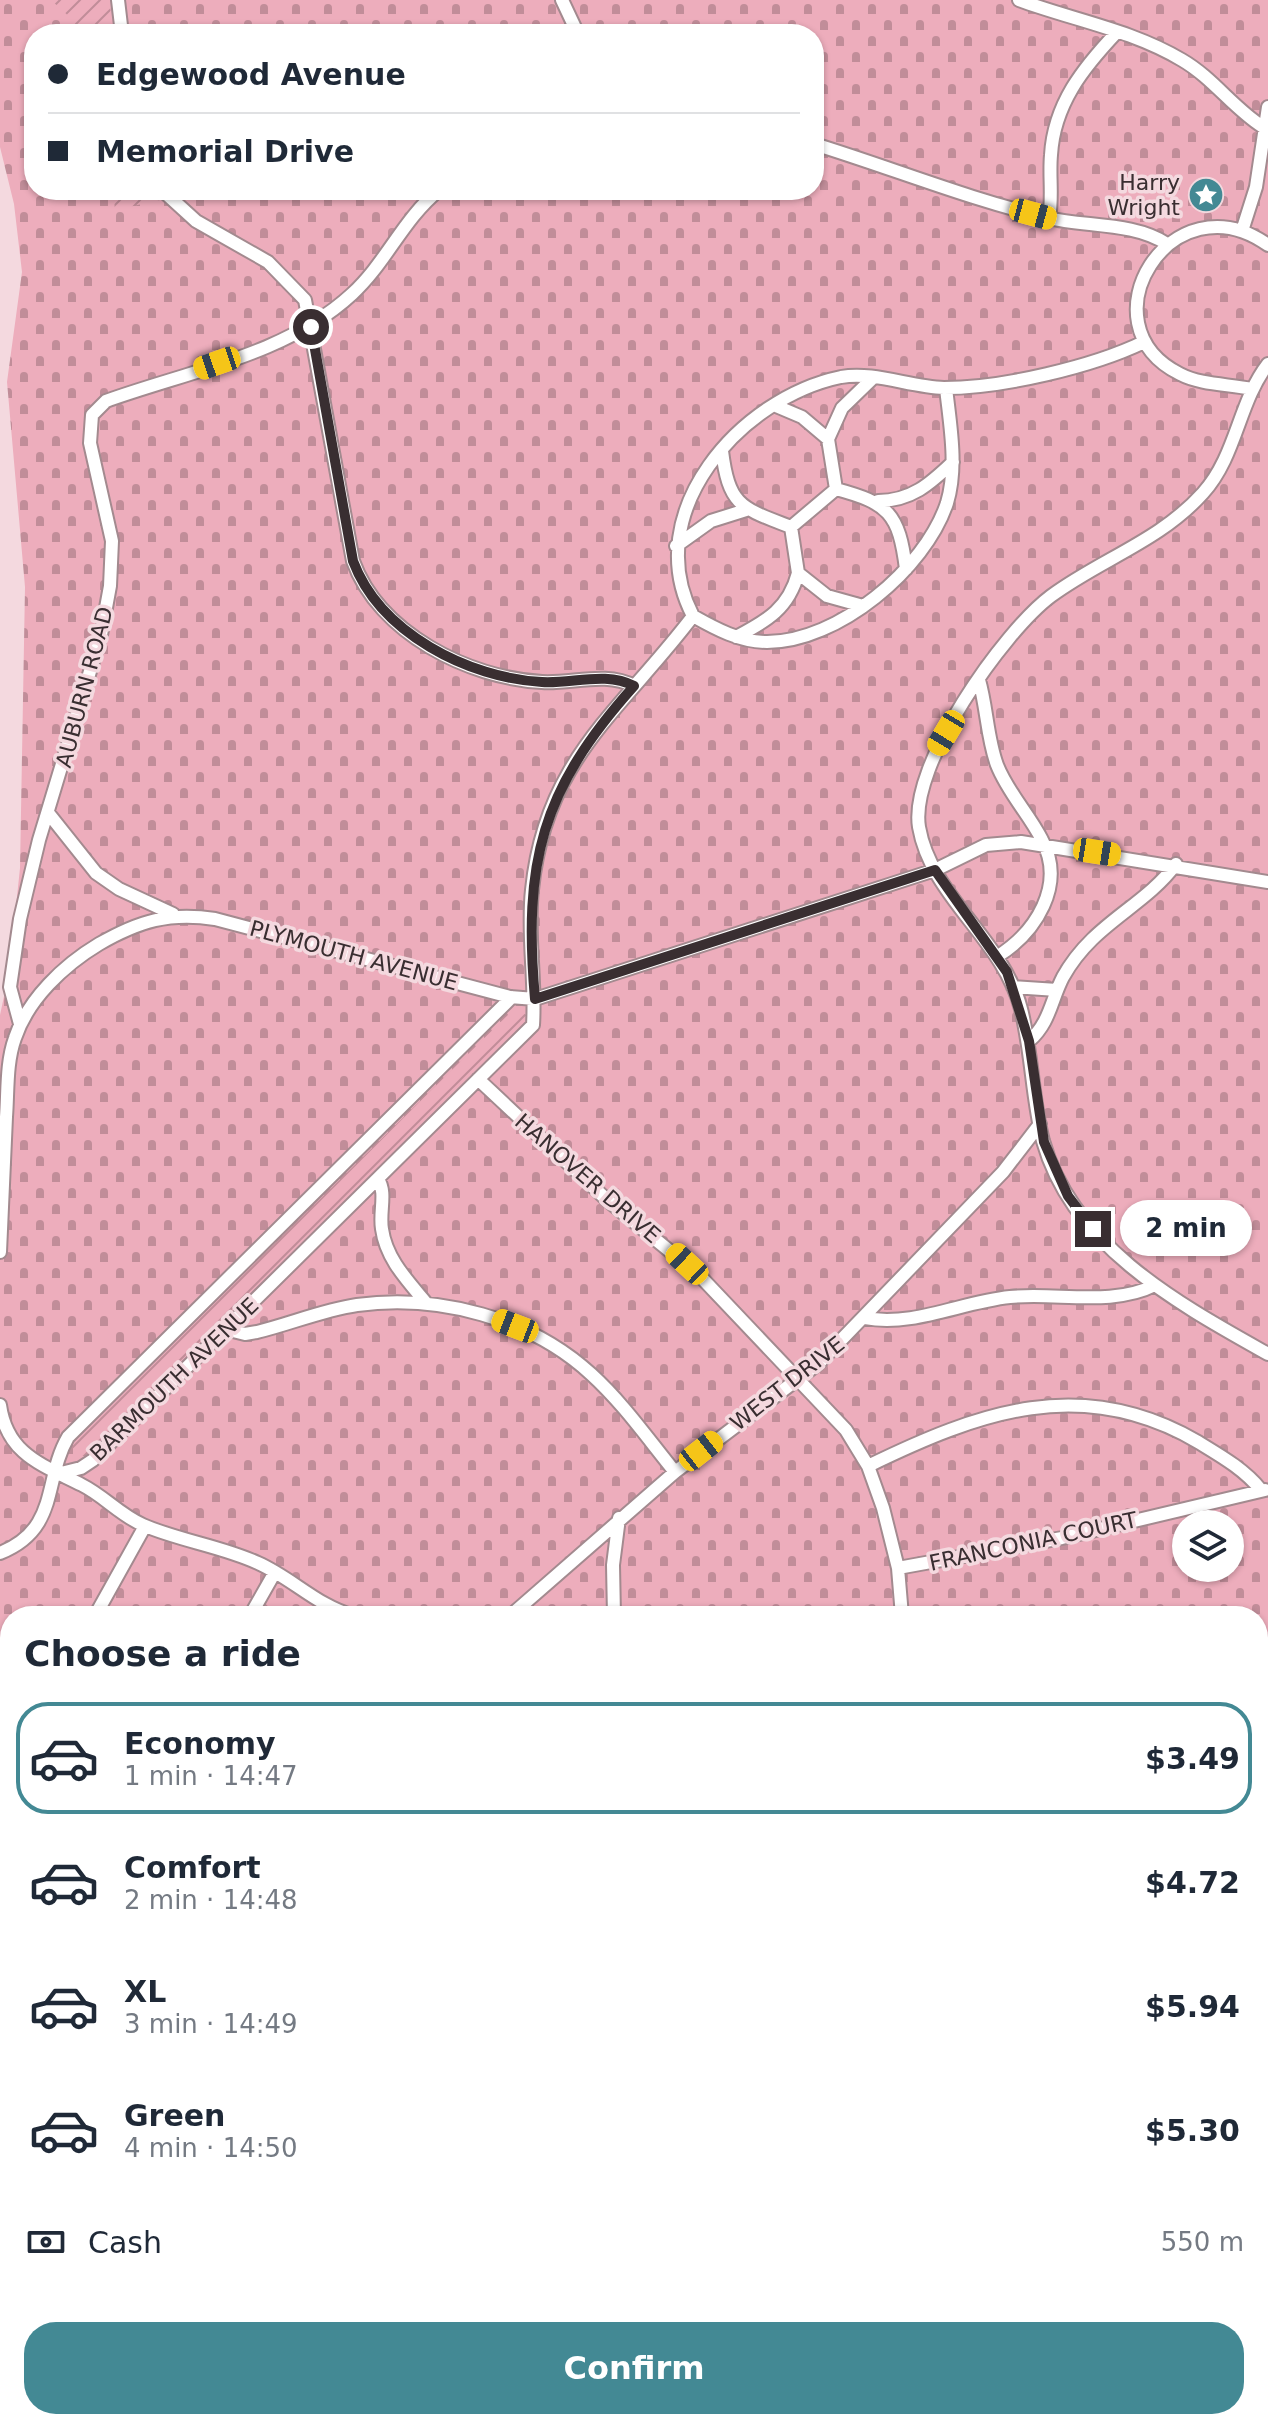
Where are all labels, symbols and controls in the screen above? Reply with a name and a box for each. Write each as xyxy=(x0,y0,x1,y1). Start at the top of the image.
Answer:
text: Edgewood Avenue xyxy=(96,57,406,92)
text: Memorial Drive xyxy=(96,134,354,169)
place label: Harry Wright xyxy=(1108,170,1180,220)
place icon: Harry Wright xyxy=(1187,176,1225,214)
car xyxy=(1007,196,1059,232)
route start xyxy=(293,309,329,345)
car xyxy=(190,344,244,382)
street label: AUBURN ROAD xyxy=(51,604,118,770)
car xyxy=(923,706,969,760)
car xyxy=(1071,836,1123,868)
street label: PLYMOUTH AVENUE xyxy=(247,916,461,995)
street label: HANOVER DRIVE xyxy=(510,1109,665,1248)
callout: 2 min xyxy=(1121,1201,1253,1257)
route end xyxy=(1075,1211,1111,1247)
text: 2 min xyxy=(1145,1213,1227,1243)
car xyxy=(661,1239,713,1289)
street label: BARMOUTH AVENUE xyxy=(85,1293,264,1466)
car xyxy=(488,1306,542,1346)
street label: WEST DRIVE xyxy=(725,1331,849,1436)
car xyxy=(675,1427,727,1475)
street label: FRANCONIA COURT xyxy=(927,1507,1140,1576)
map controls xyxy=(1172,1510,1244,1582)
button: layers xyxy=(1172,1510,1244,1582)
text: Choose a ride xyxy=(24,1633,301,1674)
icon: car xyxy=(28,1722,100,1794)
text: Economy xyxy=(124,1726,276,1761)
text: $3.49 xyxy=(1145,1741,1240,1776)
text: 1 min · 14:47 xyxy=(124,1761,298,1791)
icon: car xyxy=(28,1846,100,1918)
text: Comfort xyxy=(124,1850,261,1885)
text: $4.72 xyxy=(1145,1865,1240,1900)
text: 2 min · 14:48 xyxy=(124,1885,298,1915)
icon: car xyxy=(28,1970,100,2042)
text: XL xyxy=(124,1974,166,2009)
text: $5.94 xyxy=(1145,1989,1240,2024)
text: 3 min · 14:49 xyxy=(124,2009,298,2039)
icon: car xyxy=(28,2094,100,2166)
text: Green xyxy=(124,2098,225,2133)
text: $5.30 xyxy=(1145,2113,1240,2148)
text: 4 min · 14:50 xyxy=(124,2133,298,2163)
icon: cash xyxy=(24,2220,68,2264)
text: Cash xyxy=(88,2225,162,2260)
text: 550 m xyxy=(1161,2227,1244,2257)
button: Confirm xyxy=(24,2322,1244,2414)

